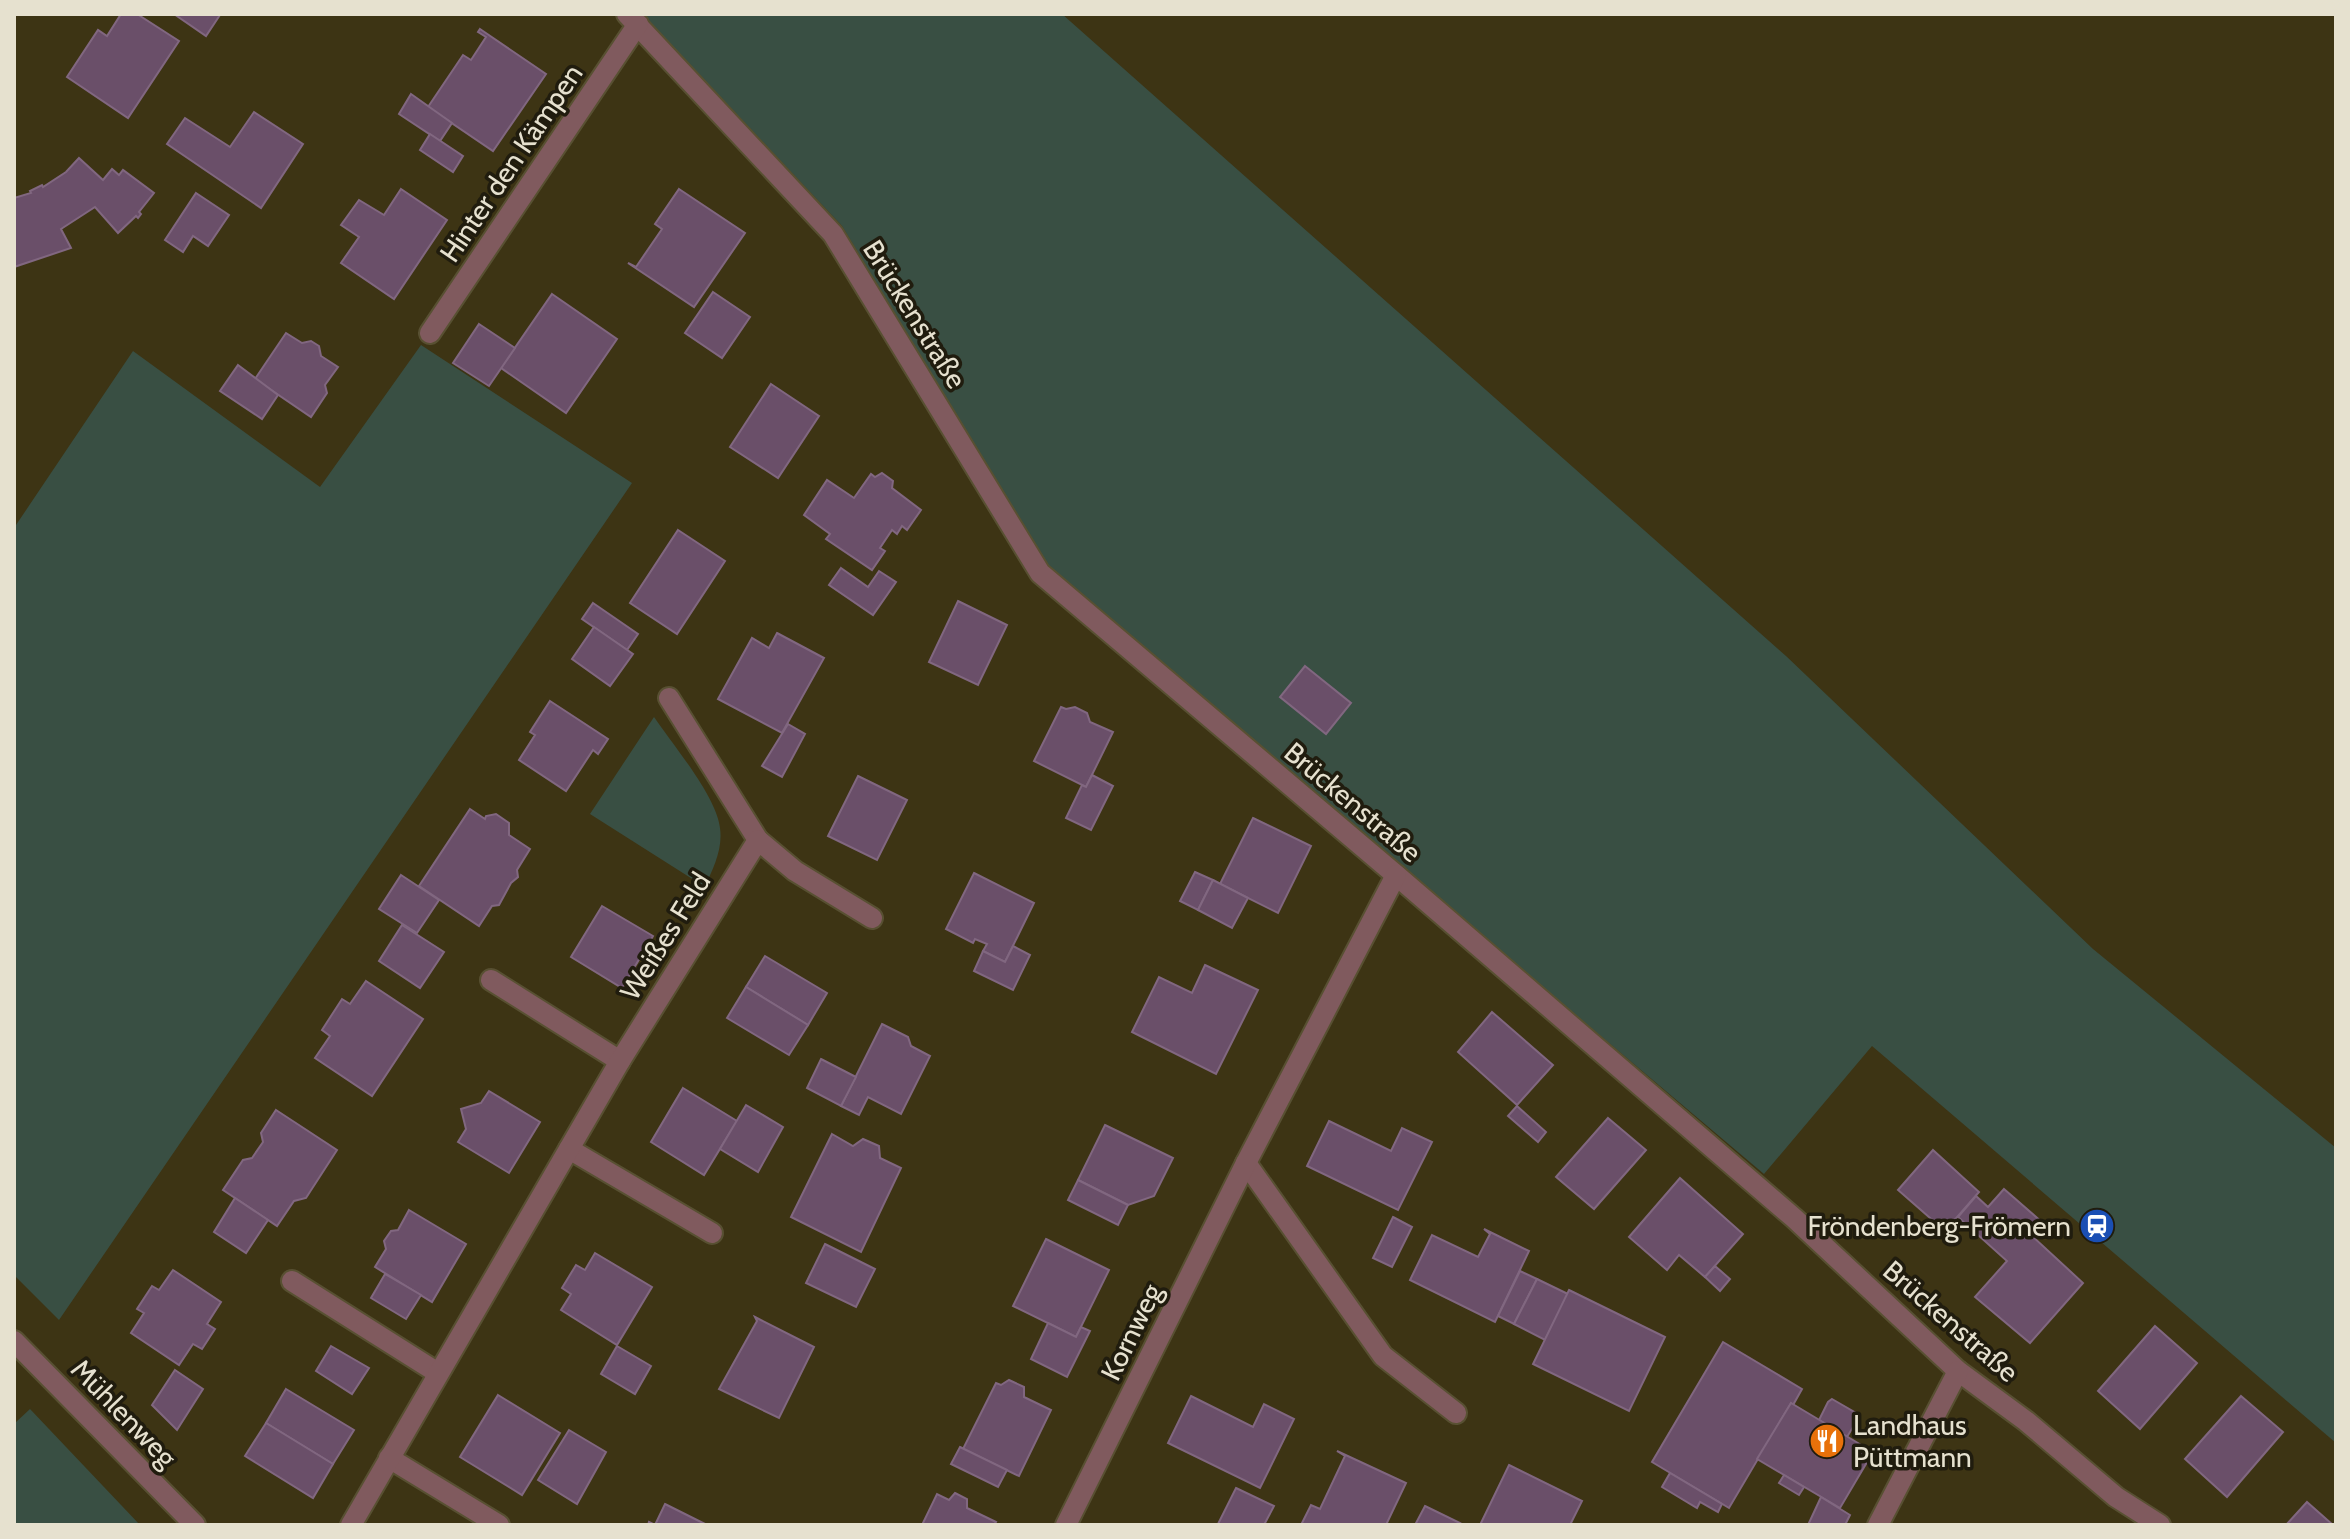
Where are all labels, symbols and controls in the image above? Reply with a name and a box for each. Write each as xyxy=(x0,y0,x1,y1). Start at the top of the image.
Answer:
street label: Hinter den Kämpen xyxy=(432,58,590,268)
street label: Brückenstraße xyxy=(856,234,974,394)
street label: Brückenstraße xyxy=(1278,735,1428,869)
street label: Weißes Feld xyxy=(612,866,718,1006)
station icon: Fröndenberg-Frömern xyxy=(2078,1207,2116,1245)
place label: Fröndenberg-Frömern xyxy=(1808,1209,2071,1243)
street label: Brückenstraße xyxy=(1876,1253,2026,1389)
street label: Kornweg xyxy=(1093,1277,1169,1386)
street label: Mühlenweg xyxy=(64,1352,185,1475)
place label: Landhaus Püttmann xyxy=(1853,1408,1972,1474)
restaurant icon: Landhaus Püttmann xyxy=(1808,1422,1846,1460)

